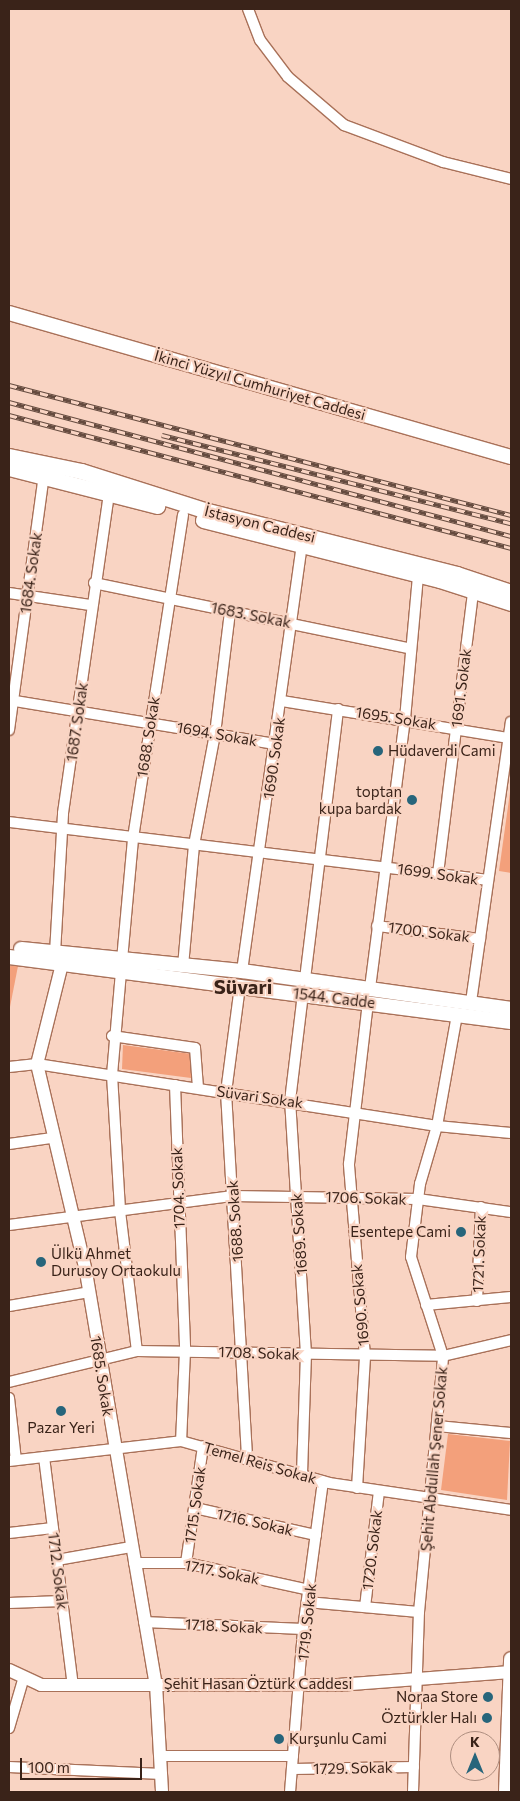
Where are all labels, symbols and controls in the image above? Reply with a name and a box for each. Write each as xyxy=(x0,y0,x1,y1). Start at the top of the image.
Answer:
street label: İkinci Yüzyıl Cumhuriyet Caddesi xyxy=(152,346,368,424)
street label: İstasyon Caddesi xyxy=(203,502,317,546)
street label: 1684. Sokak xyxy=(16,531,46,615)
street label: 1683. Sokak xyxy=(209,598,293,632)
street label: 1691. Sokak xyxy=(447,648,475,728)
street label: 1687. Sokak xyxy=(63,681,91,763)
street label: 1688. Sokak xyxy=(133,695,163,779)
street label: 1695. Sokak xyxy=(355,703,437,733)
street label: 1690. Sokak xyxy=(259,716,289,800)
street label: 1694. Sokak xyxy=(175,718,259,750)
place label: Hüdaverdi Cami xyxy=(388,742,495,760)
marker: Hüdaverdi Cami xyxy=(372,745,384,757)
place label: toptan kupa bardak xyxy=(319,782,402,817)
marker: toptan kupa bardak xyxy=(406,794,418,806)
street label: 1699. Sokak xyxy=(396,859,480,889)
street label: 1700. Sokak xyxy=(387,918,471,946)
district label: Süvari xyxy=(214,974,272,998)
street label: 1544. Cadde xyxy=(292,984,376,1012)
street label: Süvari Sokak xyxy=(216,1082,304,1112)
street label: 1704. Sokak xyxy=(168,1147,188,1229)
street label: 1688. Sokak xyxy=(223,1180,247,1262)
street label: 1706. Sokak xyxy=(325,1188,407,1208)
street label: 1689. Sokak xyxy=(287,1193,311,1275)
street label: 1721. Sokak xyxy=(469,1215,489,1293)
place label: Esentepe Cami xyxy=(350,1223,451,1241)
marker: Esentepe Cami xyxy=(455,1226,467,1238)
place label: Ülkü Ahmet Durusoy Ortaokulu xyxy=(51,1244,181,1279)
marker: Ülkü Ahmet Durusoy Ortaokulu xyxy=(35,1256,47,1268)
street label: 1690. Sokak xyxy=(347,1263,373,1347)
street label: 1685. Sokak xyxy=(87,1334,117,1418)
street label: 1708. Sokak xyxy=(218,1343,300,1363)
street label: Şehit Abdullah Şener Sokak xyxy=(417,1366,451,1552)
marker: Pazar Yeri xyxy=(55,1405,67,1417)
place label: Pazar Yeri xyxy=(27,1419,95,1437)
street label: Temel Reis Sokak xyxy=(201,1438,319,1488)
street label: 1715. Sokak xyxy=(181,1465,209,1545)
street label: 1716. Sokak xyxy=(215,1504,295,1540)
street label: 1720. Sokak xyxy=(358,1509,386,1591)
street label: 1712. Sokak xyxy=(44,1532,72,1610)
street label: 1717. Sokak xyxy=(183,1556,261,1588)
street label: 1719. Sokak xyxy=(294,1582,320,1662)
street label: 1718. Sokak xyxy=(185,1615,263,1637)
street label: Şehit Hasan Öztürk Caddesi xyxy=(164,1675,352,1693)
place label: Noraa Store xyxy=(396,1688,478,1706)
marker: Noraa Store xyxy=(482,1691,494,1703)
place label: Öztürkler Halı xyxy=(381,1709,477,1727)
marker: Öztürkler Halı xyxy=(481,1712,493,1724)
place label: Kurşunlu Cami xyxy=(289,1730,387,1748)
north arrow xyxy=(450,1731,500,1781)
marker: Kurşunlu Cami xyxy=(273,1733,285,1745)
text: K xyxy=(470,1733,480,1750)
scale bar xyxy=(22,1748,145,1780)
text: 100 m xyxy=(28,1758,70,1776)
street label: 1729. Sokak xyxy=(313,1758,393,1778)

